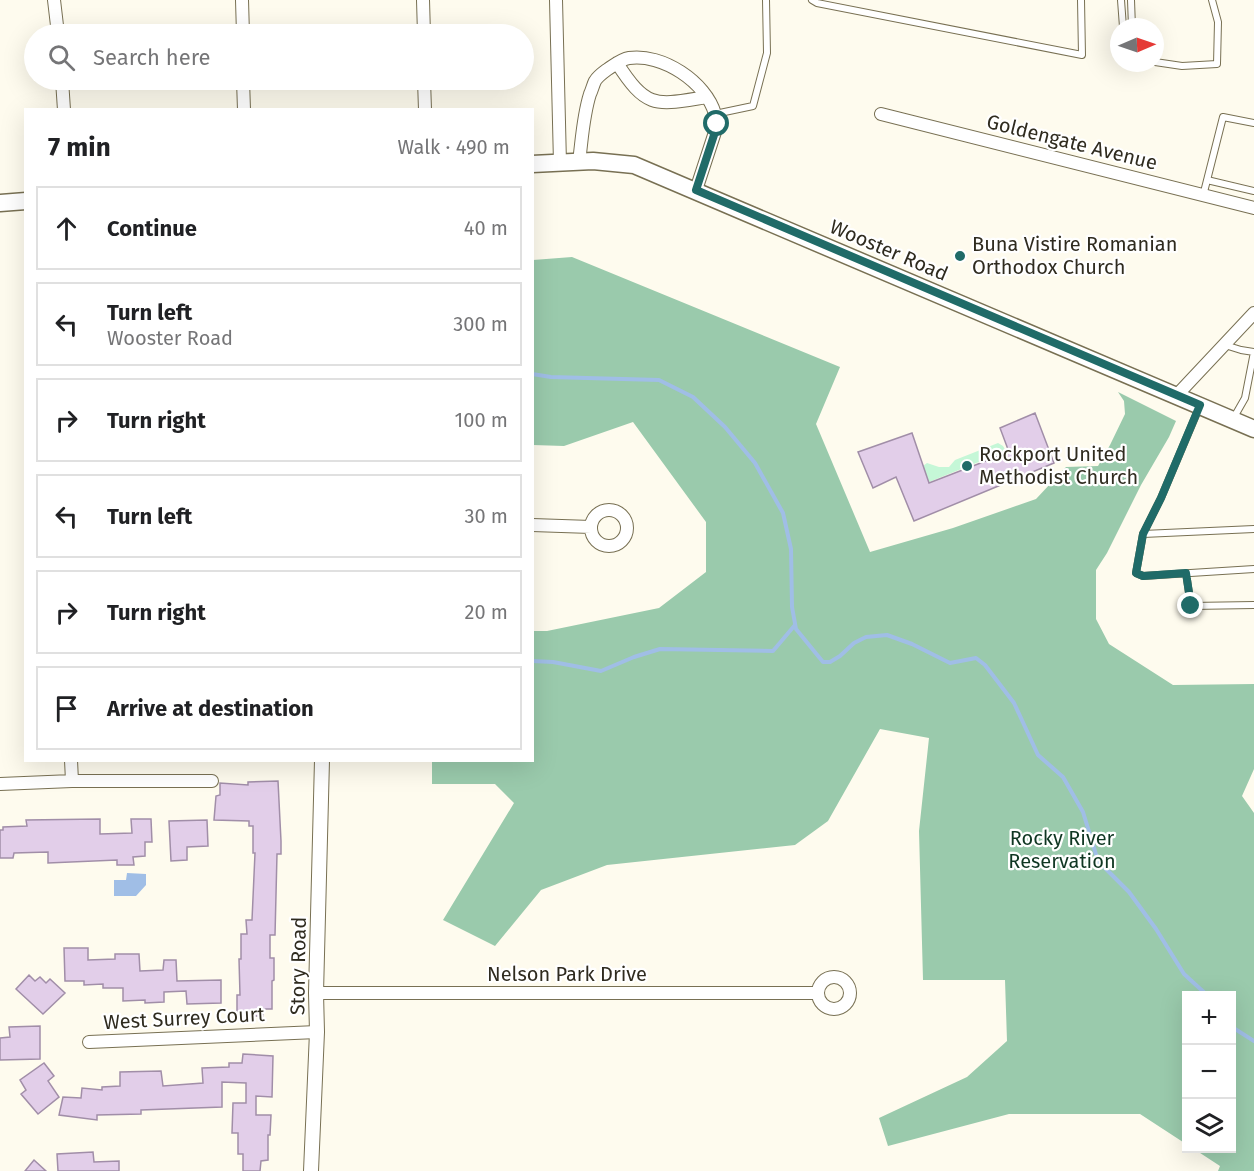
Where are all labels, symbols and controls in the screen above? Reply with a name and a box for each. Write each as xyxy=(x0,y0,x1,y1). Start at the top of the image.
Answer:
north arrow xyxy=(1110,18,1164,72)
search box xyxy=(24,24,534,90)
icon: search xyxy=(45,41,78,74)
text: Search here xyxy=(93,44,211,71)
street label: Goldengate Avenue xyxy=(984,109,1160,175)
route start xyxy=(703,110,729,136)
text: 7 min xyxy=(48,132,111,163)
text: Walk · 490 m xyxy=(398,135,510,159)
icon: ahead xyxy=(50,212,83,245)
street label: Wooster Road xyxy=(826,214,952,286)
text: Continue xyxy=(107,215,197,242)
text: 40 m xyxy=(464,216,508,240)
place label: Buna Vistire Romanian Orthodox Church xyxy=(972,232,1177,279)
marker: Buna Vistire Romanian Orthodox Church xyxy=(953,249,967,263)
text: Turn left xyxy=(107,299,192,326)
icon: left xyxy=(50,308,83,341)
text: 300 m xyxy=(453,312,508,336)
text: Wooster Road xyxy=(107,326,233,350)
icon: right xyxy=(50,404,83,437)
text: Turn right xyxy=(107,407,206,434)
text: 100 m xyxy=(455,408,508,432)
place label: Rockport United Methodist Church xyxy=(979,442,1138,489)
marker: Rockport United Methodist Church xyxy=(960,459,974,473)
icon: left xyxy=(50,500,83,533)
text: Turn left xyxy=(107,503,192,530)
text: 30 m xyxy=(464,504,508,528)
route end xyxy=(1177,592,1203,618)
icon: right xyxy=(50,596,83,629)
text: Turn right xyxy=(107,599,206,626)
text: 20 m xyxy=(465,600,508,624)
icon: arrive xyxy=(50,692,83,725)
text: Arrive at destination xyxy=(107,695,314,722)
park label: Rocky River Reservation xyxy=(1008,826,1116,873)
street label: Story Road xyxy=(285,917,311,1015)
street label: Nelson Park Drive xyxy=(487,962,647,986)
map controls xyxy=(1182,991,1236,1153)
button: + xyxy=(1182,991,1236,1045)
street label: West Surrey Court xyxy=(103,1002,266,1034)
button: − xyxy=(1182,1045,1236,1099)
button: layers xyxy=(1182,1099,1236,1153)

